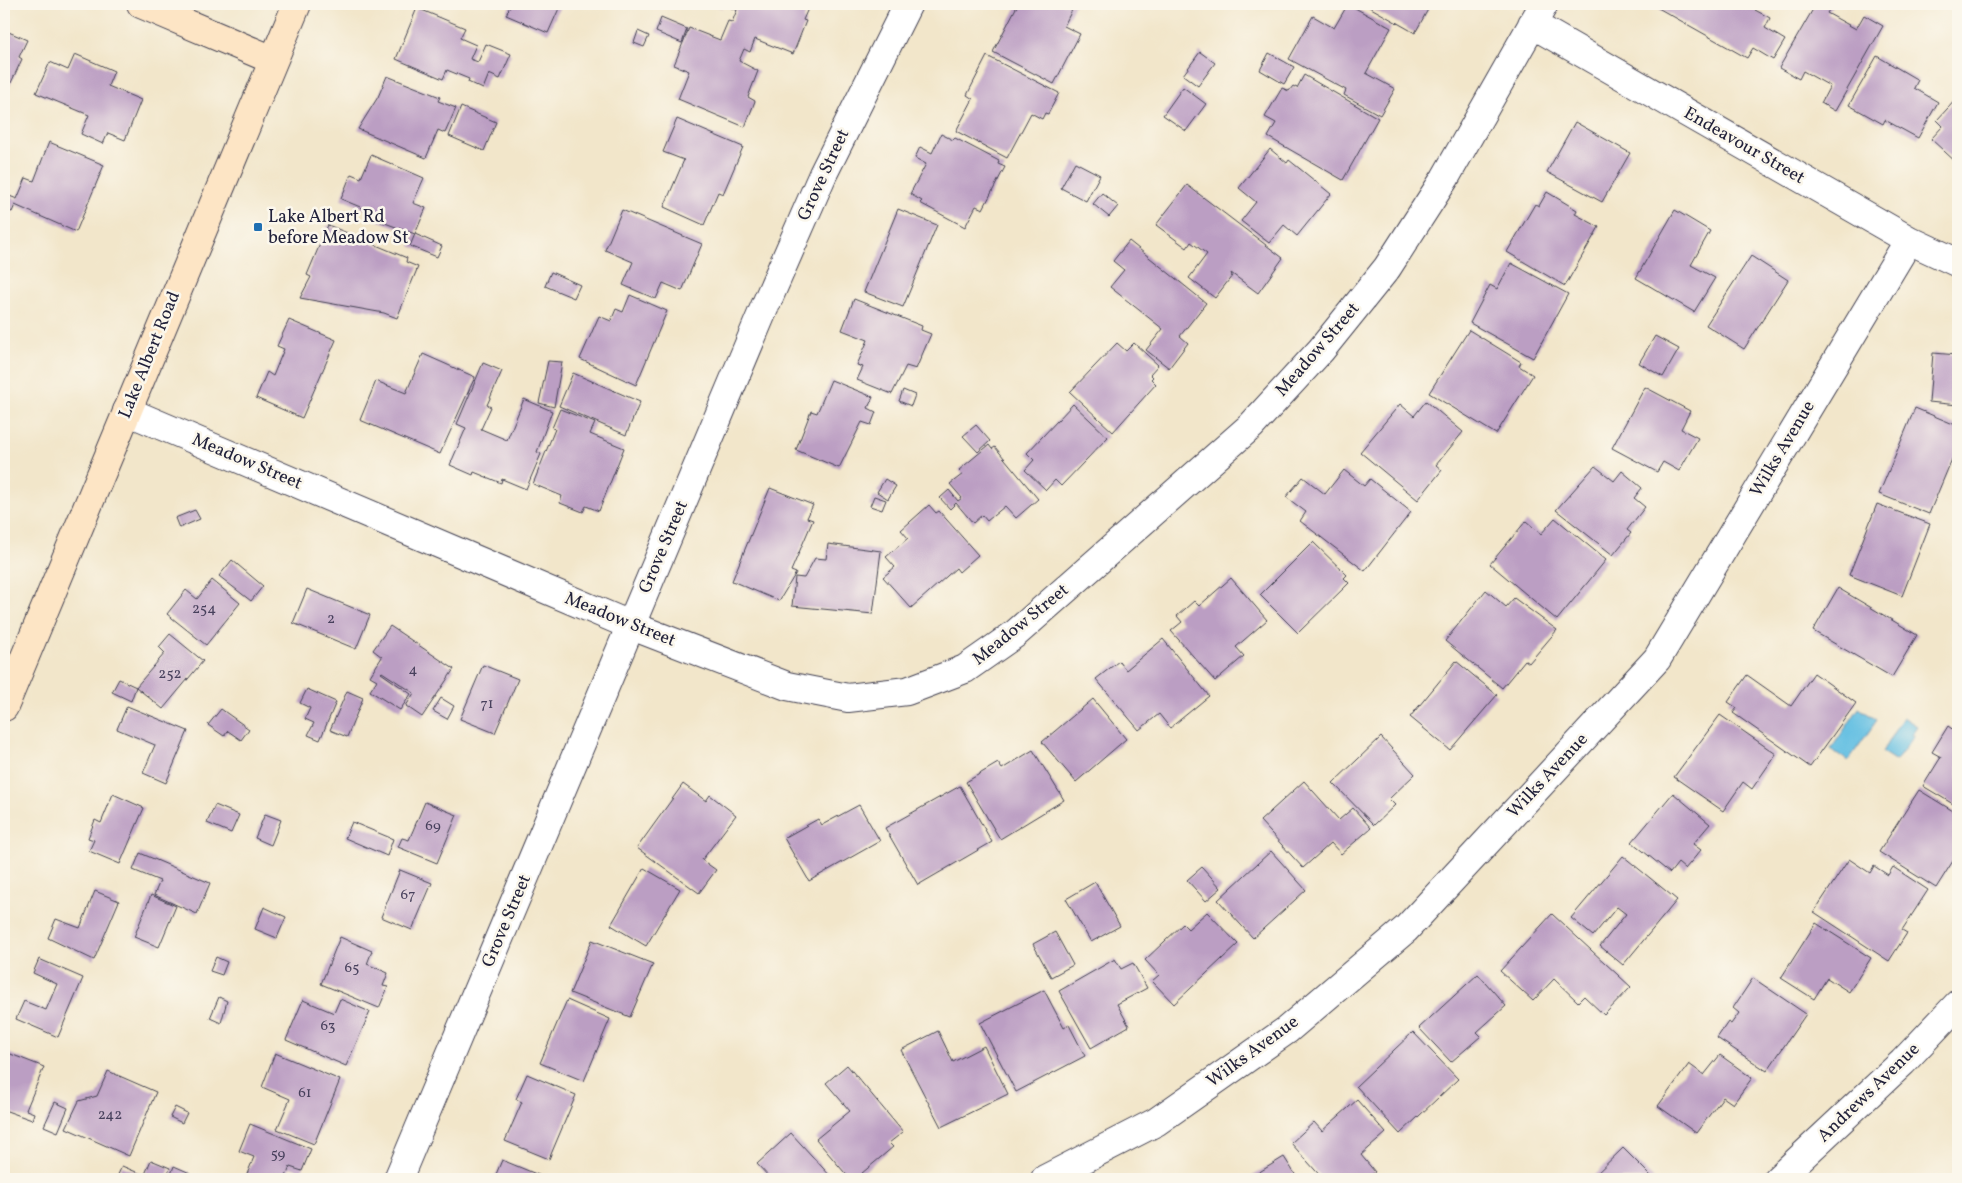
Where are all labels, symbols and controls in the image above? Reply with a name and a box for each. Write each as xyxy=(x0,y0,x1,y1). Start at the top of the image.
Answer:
street label: Endeavour Street xyxy=(1679,101,1809,191)
street label: Grove Street xyxy=(792,125,856,225)
place label: Lake Albert Rd before Meadow St xyxy=(268,205,408,251)
marker: Lake Albert Rd before Meadow St xyxy=(252,221,264,233)
street label: Lake Albert Road xyxy=(113,288,187,422)
street label: Meadow Street xyxy=(1270,297,1366,403)
street label: Wilks Avenue xyxy=(1744,396,1822,502)
street label: Meadow Street xyxy=(188,428,306,496)
street label: Grove Street xyxy=(633,497,695,597)
street label: Meadow Street xyxy=(967,578,1075,672)
street label: Meadow Street xyxy=(561,586,679,654)
house number: 254 xyxy=(192,599,216,620)
house number: 2 xyxy=(327,609,335,630)
house number: 4 xyxy=(409,660,418,681)
house number: 252 xyxy=(158,664,182,685)
house number: 71 xyxy=(480,694,494,715)
street label: Wilks Avenue xyxy=(1502,728,1594,824)
house number: 69 xyxy=(425,816,441,837)
street label: Grove Street xyxy=(476,871,538,971)
house number: 67 xyxy=(401,885,415,906)
house number: 65 xyxy=(345,958,359,979)
street label: Wilks Avenue xyxy=(1202,1010,1304,1094)
house number: 63 xyxy=(320,1016,336,1037)
street label: Andrews Avenue xyxy=(1812,1038,1926,1148)
house number: 61 xyxy=(298,1083,312,1104)
house number: 242 xyxy=(98,1105,122,1126)
house number: 59 xyxy=(271,1144,286,1165)

